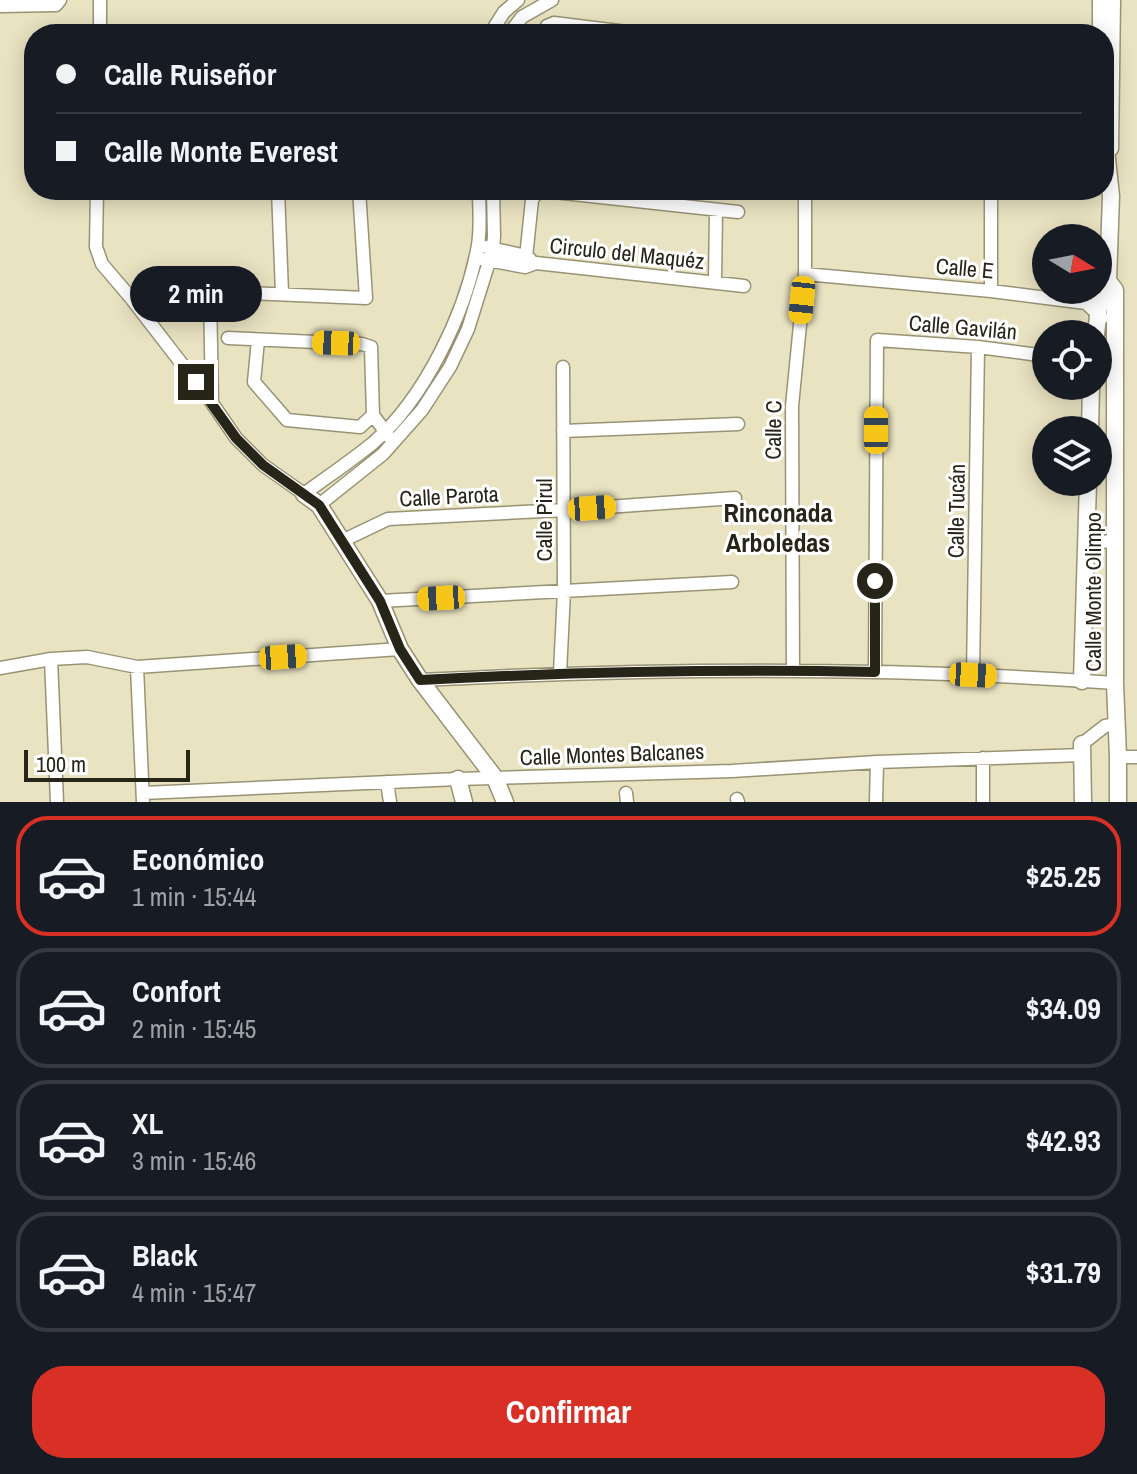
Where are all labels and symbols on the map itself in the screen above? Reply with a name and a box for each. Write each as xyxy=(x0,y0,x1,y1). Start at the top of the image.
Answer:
north arrow xyxy=(1032,224,1112,304)
street label: Circulo del Maquéz xyxy=(548,230,706,276)
street label: Calle E xyxy=(935,251,995,285)
callout: 2 min xyxy=(130,266,262,322)
car xyxy=(788,275,816,325)
street label: Calle Gavilán xyxy=(908,307,1018,347)
car xyxy=(312,330,360,356)
route end xyxy=(178,364,214,400)
street label: Calle C xyxy=(757,400,789,460)
car xyxy=(864,406,888,454)
street label: Calle Tucán xyxy=(940,464,972,558)
street label: Calle Parota xyxy=(399,478,499,514)
street label: Calle Pirul xyxy=(529,478,559,562)
car xyxy=(567,494,617,522)
district label: Rinconada Arboledas xyxy=(724,495,833,560)
street label: Calle Monte Olimpo xyxy=(1078,512,1108,672)
route start xyxy=(857,563,893,599)
car xyxy=(416,585,466,611)
car xyxy=(258,643,308,671)
car xyxy=(948,662,998,688)
street label: Calle Montes Balcanes xyxy=(519,736,705,772)
scale bar xyxy=(24,746,190,782)

